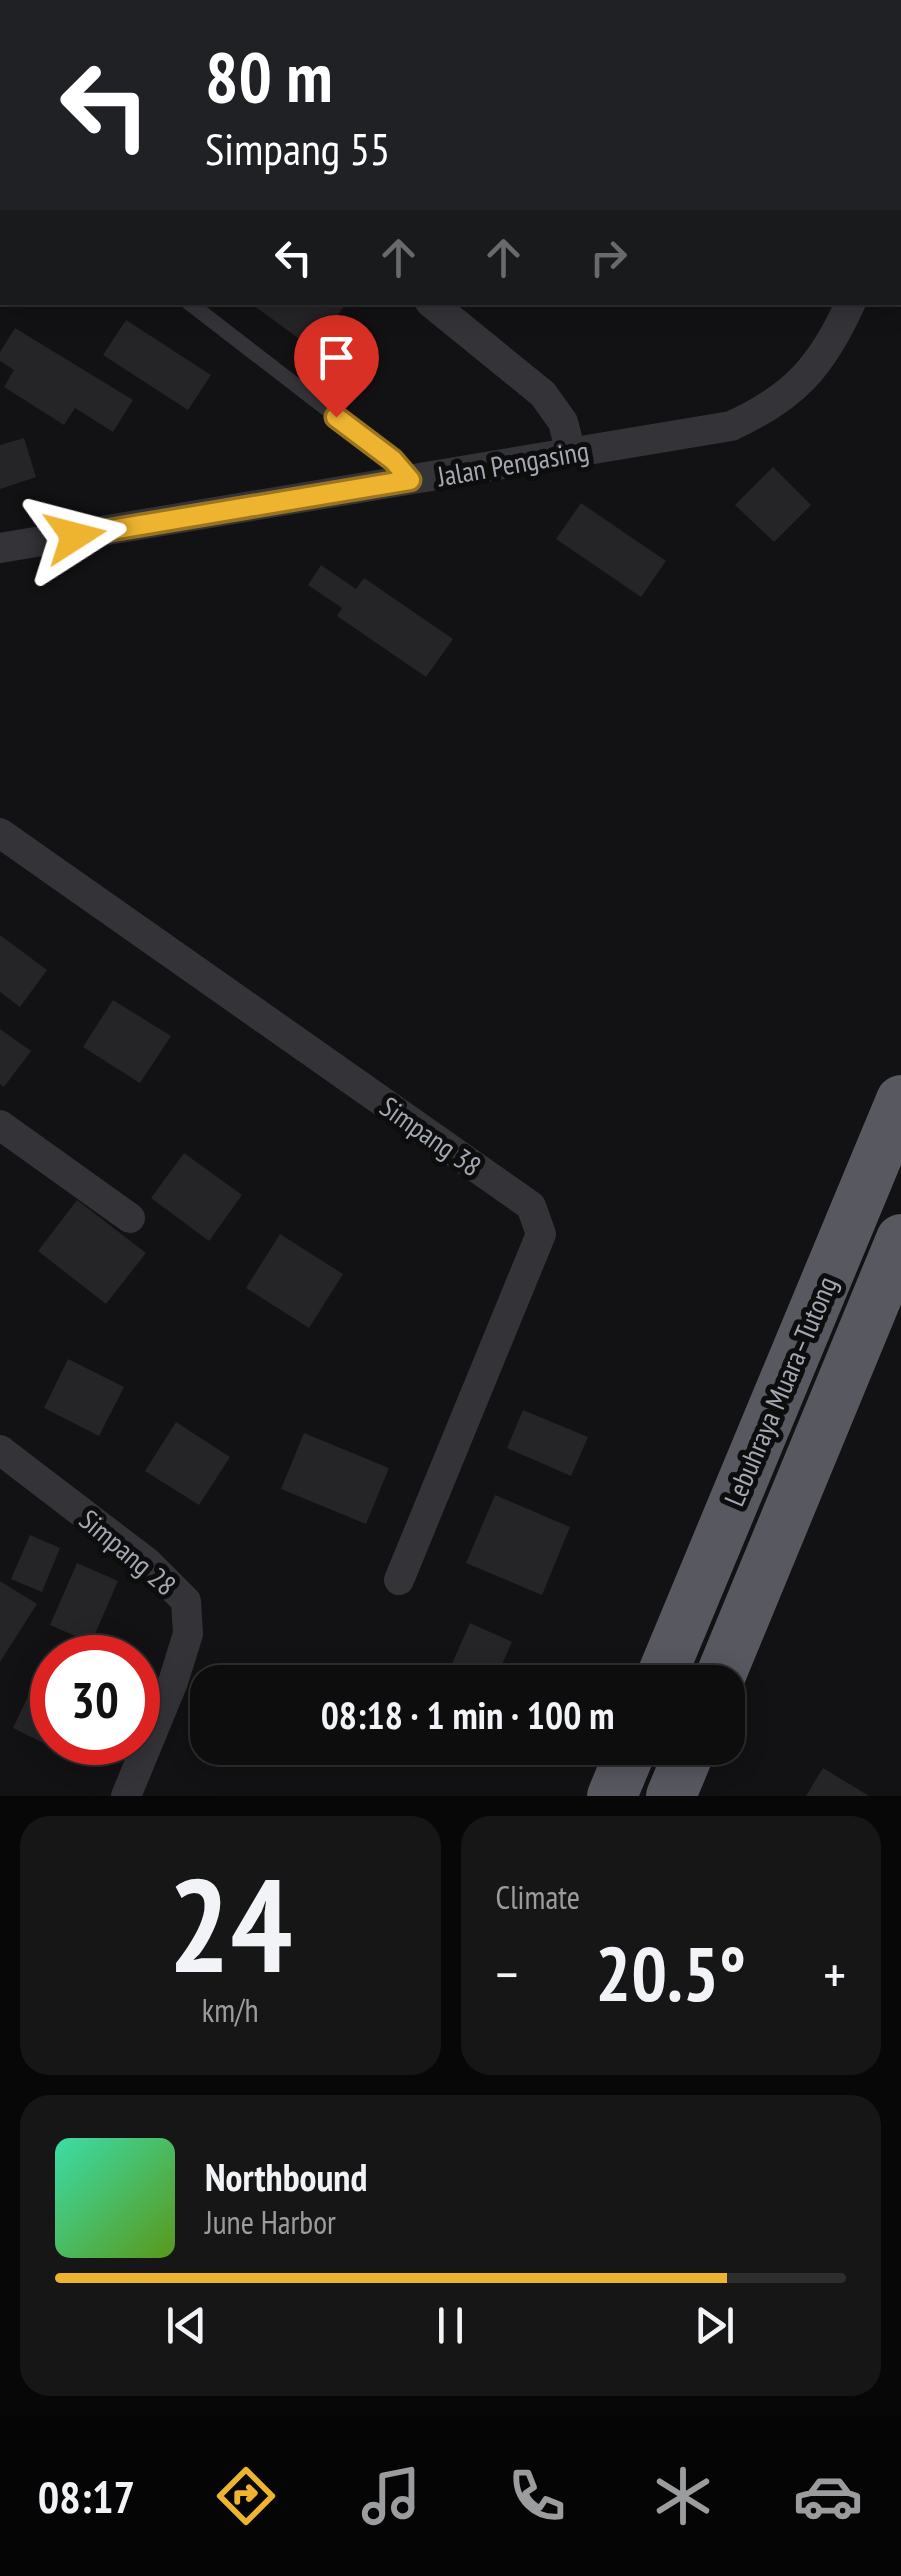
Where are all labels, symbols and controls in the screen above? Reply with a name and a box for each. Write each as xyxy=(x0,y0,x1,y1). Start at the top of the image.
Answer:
text: 80 m xyxy=(205,31,333,121)
icon: left xyxy=(40,40,170,170)
text: Simpang 55 xyxy=(205,119,390,177)
icon: left xyxy=(266,230,321,285)
icon: ahead xyxy=(371,230,426,285)
icon: ahead xyxy=(476,230,531,285)
icon: right xyxy=(581,230,636,285)
pin xyxy=(294,315,379,418)
icon: arrive xyxy=(309,330,364,385)
street label: Jalan Pengasing xyxy=(434,432,591,495)
position arrow xyxy=(23,484,127,588)
street label: Simpang 38 xyxy=(373,1088,489,1184)
street label: Lebuhraya Muara–Tutong xyxy=(715,1271,845,1511)
street label: Simpang 28 xyxy=(72,1501,184,1603)
speed limit sign: 30 xyxy=(30,1635,160,1765)
text: 08:18 · 1 min · 100 m xyxy=(321,1690,614,1739)
text: 24 xyxy=(168,1840,292,2008)
text: Climate xyxy=(496,1876,580,1918)
text: 20.5° xyxy=(595,1925,746,2022)
text: − xyxy=(496,1938,518,2009)
text: + xyxy=(823,1938,846,2009)
text: km/h xyxy=(202,1989,259,2031)
text: Northbound xyxy=(205,2152,367,2201)
text: June Harbor xyxy=(205,2201,336,2243)
icon: previous xyxy=(159,2298,214,2353)
icon: pause xyxy=(423,2298,478,2353)
icon: next xyxy=(687,2298,742,2353)
icon: directions xyxy=(211,2461,281,2531)
icon: music xyxy=(356,2461,426,2531)
icon: phone xyxy=(502,2461,572,2531)
icon: climate xyxy=(648,2461,718,2531)
icon: car xyxy=(793,2461,863,2531)
text: 08:17 xyxy=(38,2467,135,2525)

